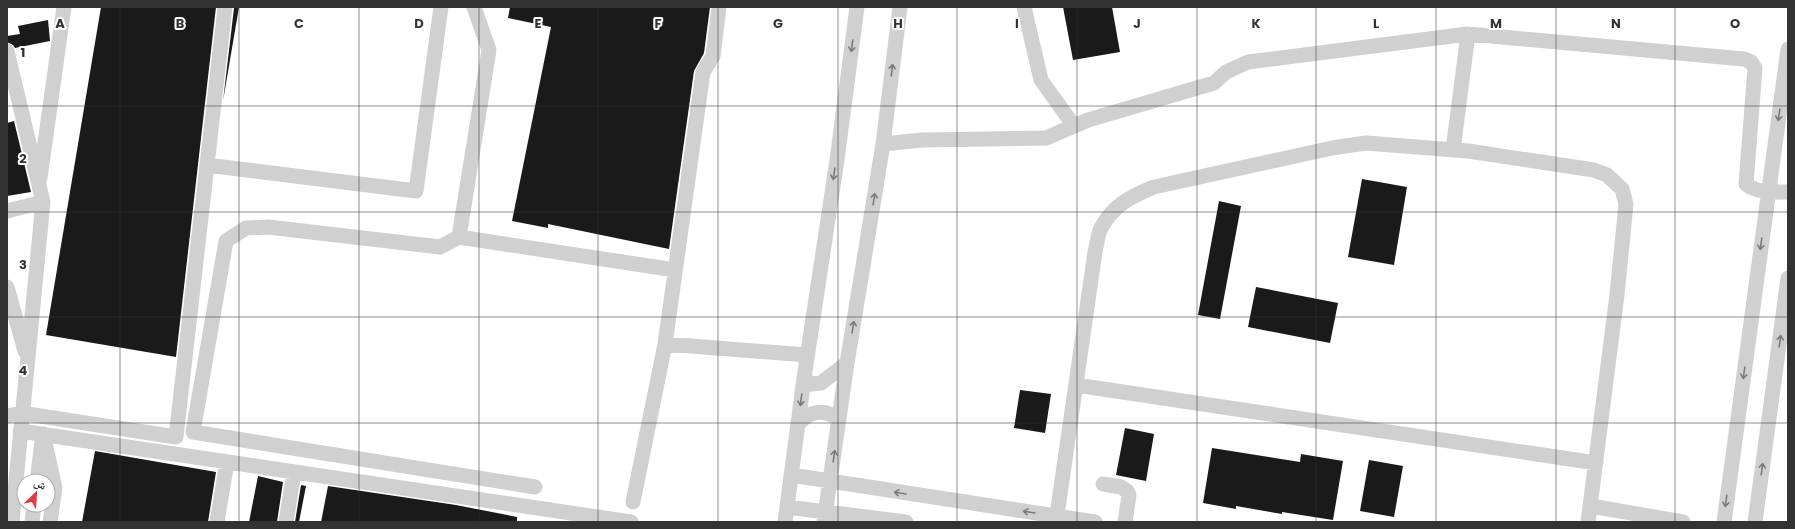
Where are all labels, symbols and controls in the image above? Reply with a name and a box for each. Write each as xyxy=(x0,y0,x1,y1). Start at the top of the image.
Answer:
text: A xyxy=(55,14,65,33)
text: B xyxy=(176,14,185,33)
text: C xyxy=(294,14,304,33)
text: D xyxy=(414,14,424,33)
text: E xyxy=(534,14,542,33)
text: F xyxy=(654,14,662,33)
text: G xyxy=(773,14,783,33)
text: H xyxy=(893,14,903,33)
text: I xyxy=(1015,14,1019,33)
text: J xyxy=(1133,14,1141,33)
text: K xyxy=(1251,14,1261,33)
text: L xyxy=(1373,14,1379,33)
text: M xyxy=(1490,14,1502,33)
text: N xyxy=(1611,14,1621,33)
text: O xyxy=(1730,14,1740,33)
one-way arrow xyxy=(848,39,856,52)
text: 1 xyxy=(21,43,25,62)
one-way arrow xyxy=(888,64,896,77)
one-way arrow xyxy=(1775,108,1783,121)
text: 2 xyxy=(19,149,27,168)
one-way arrow xyxy=(830,168,838,181)
one-way arrow xyxy=(870,193,878,206)
one-way arrow xyxy=(1758,237,1765,250)
text: 3 xyxy=(19,255,27,274)
one-way arrow xyxy=(849,321,857,334)
one-way arrow xyxy=(1776,335,1784,348)
text: 4 xyxy=(19,361,28,380)
one-way arrow xyxy=(1740,366,1748,379)
one-way arrow xyxy=(797,393,805,406)
one-way arrow xyxy=(830,450,838,463)
one-way arrow xyxy=(1758,463,1766,476)
north arrow xyxy=(16,473,56,513)
text: ش xyxy=(32,474,49,494)
one-way arrow xyxy=(894,489,907,497)
one-way arrow xyxy=(1722,494,1730,507)
one-way arrow xyxy=(1023,508,1036,516)

